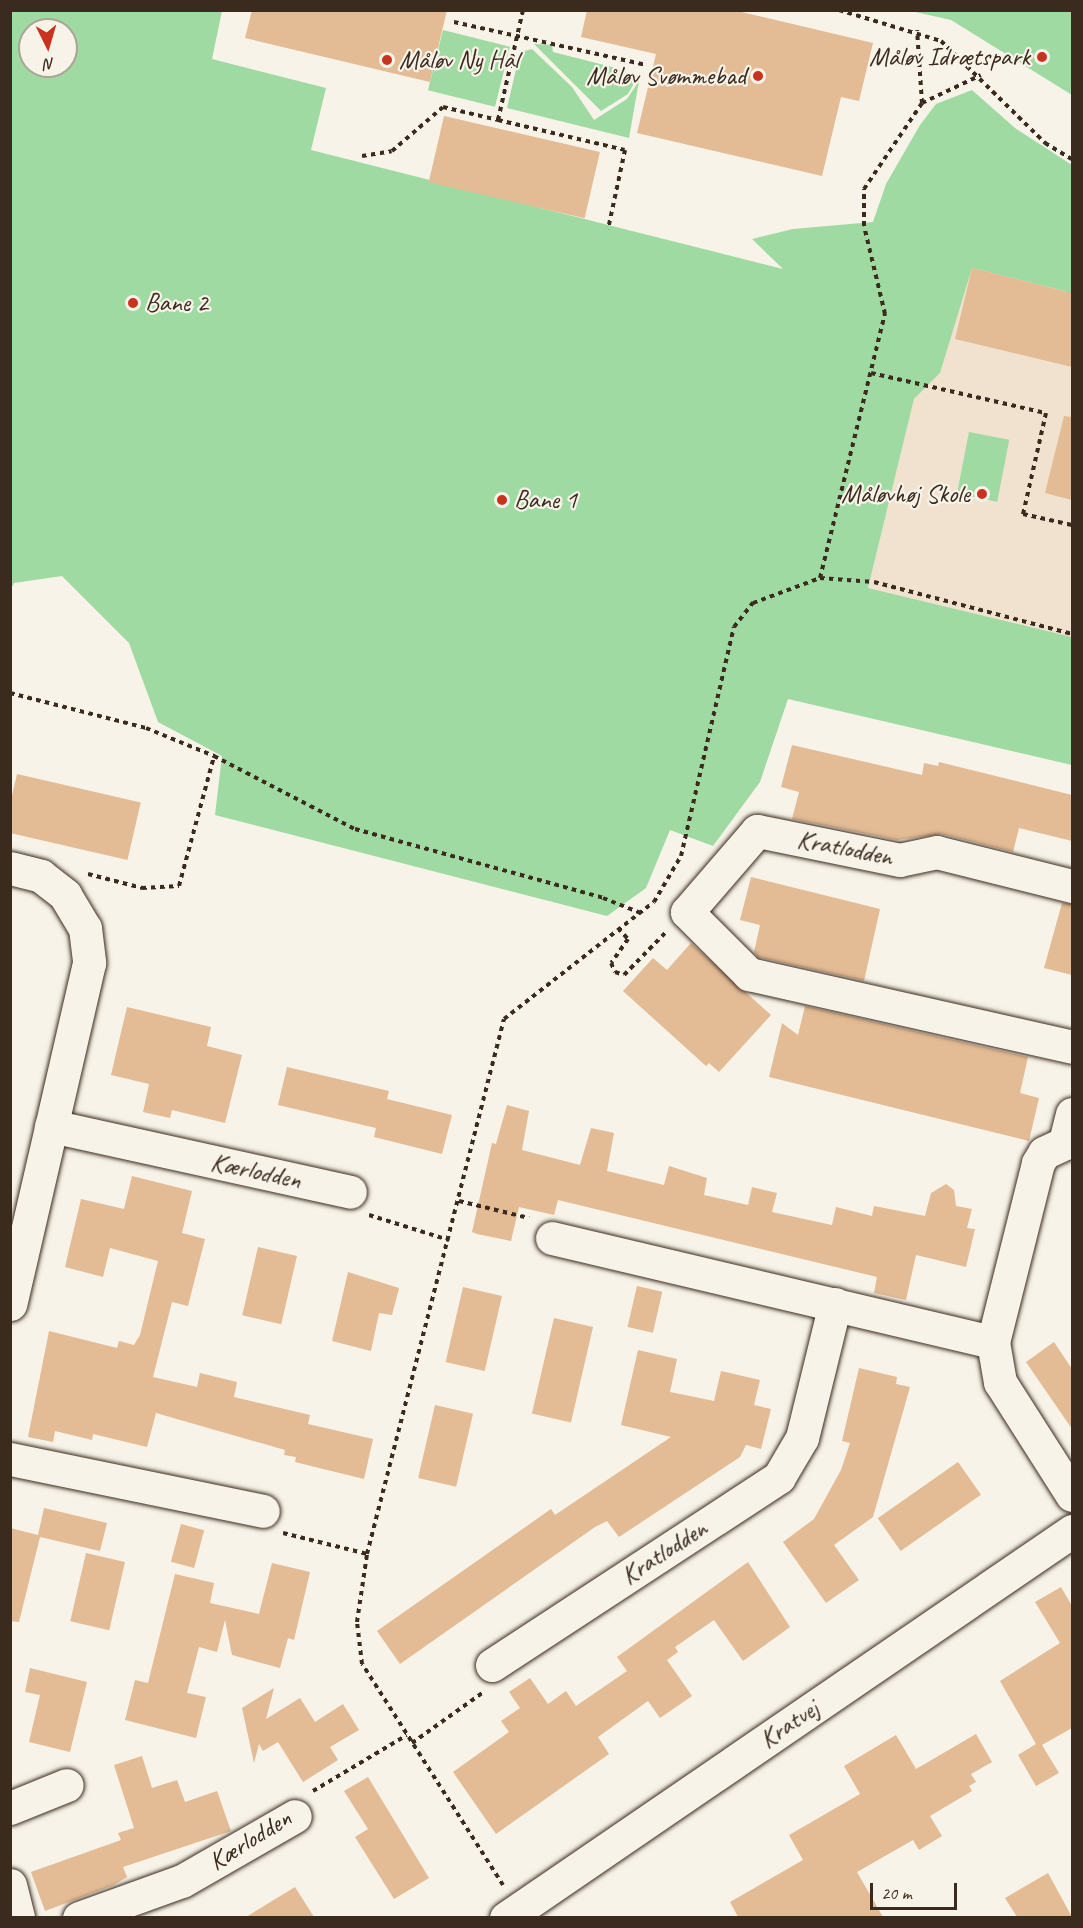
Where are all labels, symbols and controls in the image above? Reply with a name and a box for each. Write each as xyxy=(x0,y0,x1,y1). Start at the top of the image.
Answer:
north arrow xyxy=(18,18,78,78)
place label: Måløv Idrætspark xyxy=(869,41,1030,73)
place label: Måløv Ny Hal xyxy=(399,44,519,76)
marker: Måløv Idrætspark xyxy=(1035,50,1049,64)
marker: Måløv Ny Hal xyxy=(380,53,394,67)
text: N xyxy=(44,54,55,74)
place label: Måløv Svømmebad xyxy=(587,60,746,92)
marker: Måløv Svømmebad xyxy=(751,69,765,83)
place label: Bane 2 xyxy=(145,287,208,319)
marker: Bane 2 xyxy=(126,296,140,310)
place label: Måløvhøj Skole xyxy=(840,478,970,510)
place label: Bane 1 xyxy=(514,484,577,516)
marker: Måløvhøj Skole xyxy=(975,487,989,501)
marker: Bane 1 xyxy=(495,493,509,507)
street label: Kratlodden xyxy=(795,823,895,873)
street label: Kærlodden xyxy=(208,1146,304,1196)
street label: Kratlodden xyxy=(615,1513,713,1591)
street label: Kratvej xyxy=(754,1693,824,1755)
street label: Kærlodden xyxy=(203,1803,297,1877)
scale bar xyxy=(873,1871,960,1909)
text: 20 m xyxy=(881,1882,912,1904)

